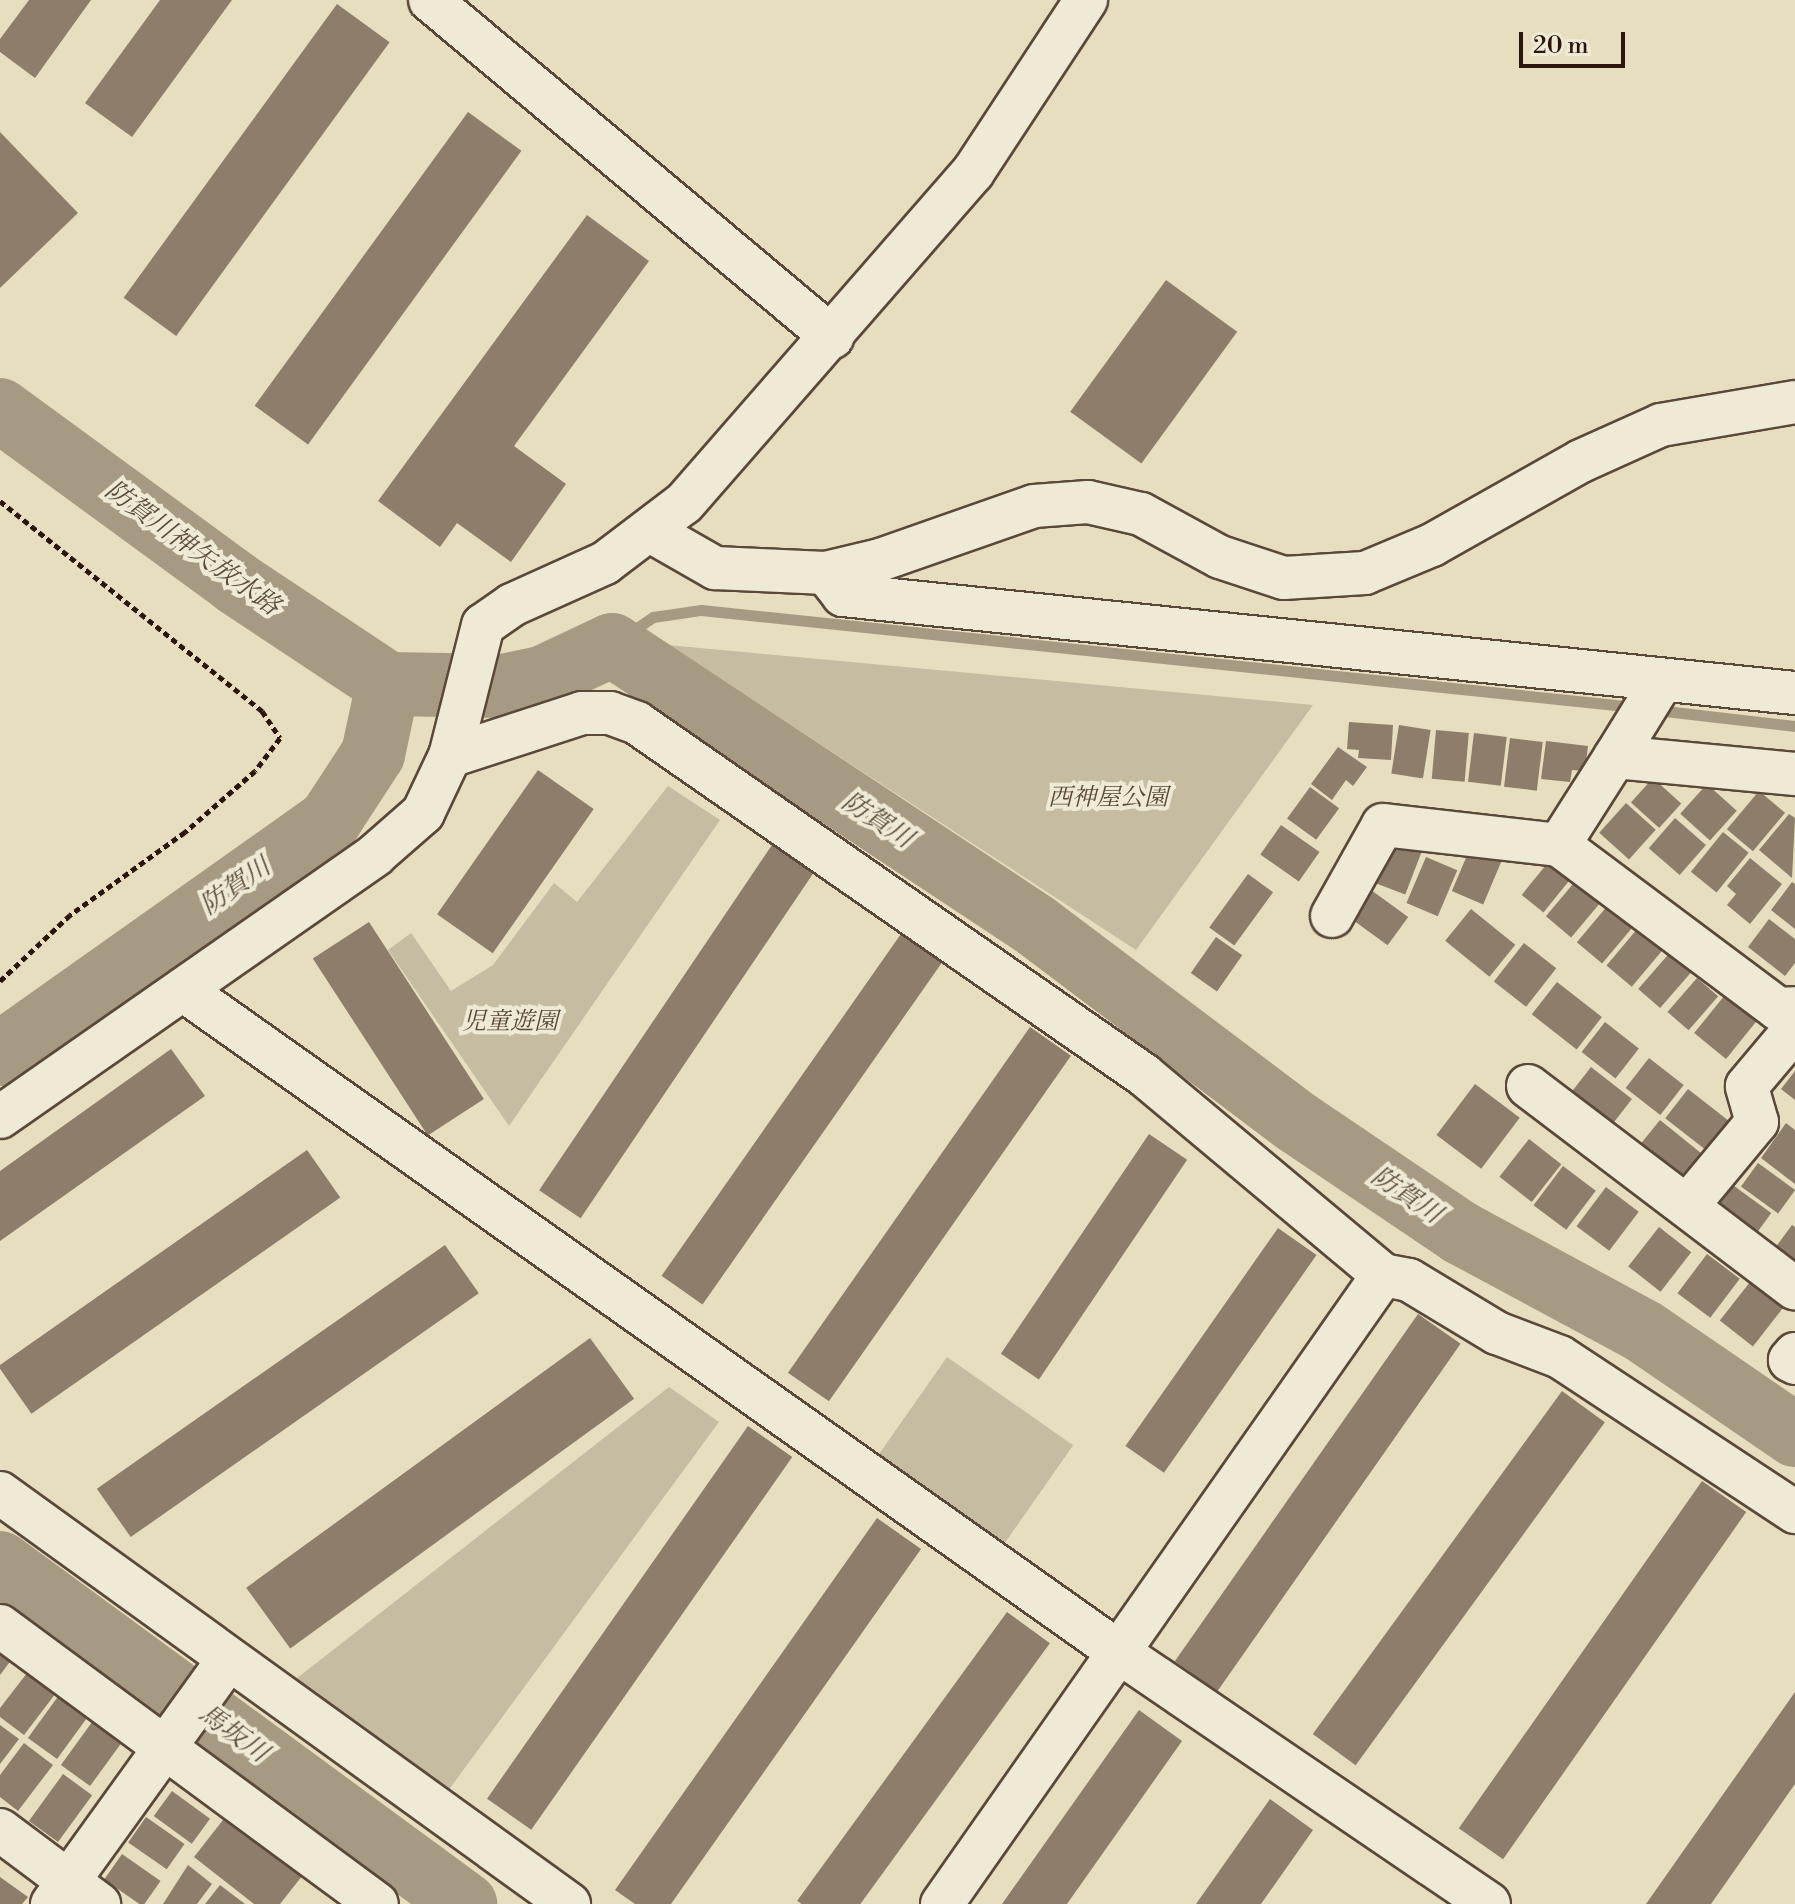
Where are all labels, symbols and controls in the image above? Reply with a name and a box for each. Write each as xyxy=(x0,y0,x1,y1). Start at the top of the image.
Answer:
scale bar xyxy=(1523,16,1629,66)
text: 20 m xyxy=(1533,31,1589,61)
water label: 防賀川神矢放水路 xyxy=(99,475,285,623)
park label: 西神屋公園 xyxy=(1048,785,1168,813)
water label: 防賀川 xyxy=(836,787,918,855)
water label: 防賀川 xyxy=(195,852,277,922)
park label: 児童遊園 xyxy=(462,1009,558,1037)
water label: 防賀川 xyxy=(1365,1161,1447,1231)
water label: 馬坂川 xyxy=(192,1698,274,1770)

